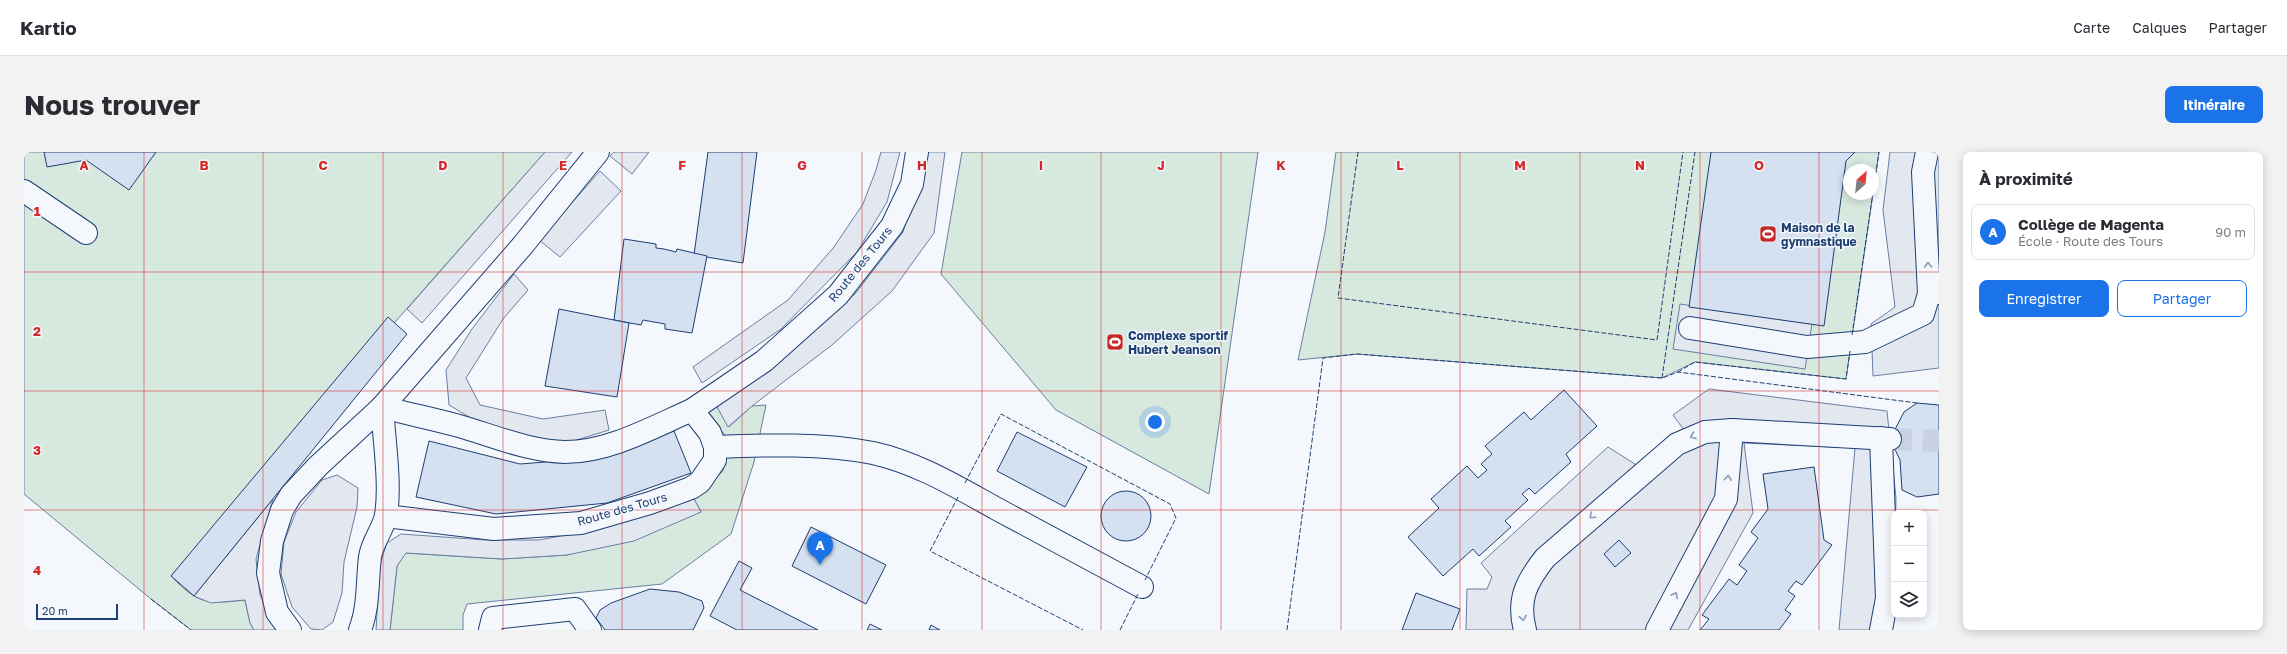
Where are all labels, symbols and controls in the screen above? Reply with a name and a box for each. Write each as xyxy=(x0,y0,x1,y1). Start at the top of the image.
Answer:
text: Kartio xyxy=(20,16,77,39)
text: Carte xyxy=(2073,19,2110,36)
text: Calques xyxy=(2132,19,2187,36)
text: Partager xyxy=(2209,19,2267,36)
button: Itinéraire xyxy=(2165,86,2263,123)
text: Nous trouver xyxy=(24,88,200,121)
text: A xyxy=(79,157,89,173)
text: B xyxy=(199,157,209,173)
text: C xyxy=(318,157,328,173)
text: D xyxy=(438,157,448,173)
text: E xyxy=(559,157,567,173)
text: F xyxy=(678,157,686,173)
text: G xyxy=(797,157,807,173)
text: H xyxy=(917,157,927,173)
text: I xyxy=(1039,157,1043,173)
text: J xyxy=(1157,157,1165,173)
text: K xyxy=(1276,157,1286,173)
text: L xyxy=(1396,157,1404,173)
text: M xyxy=(1514,157,1526,173)
text: N xyxy=(1635,157,1645,173)
text: O xyxy=(1754,157,1764,173)
north arrow xyxy=(1843,164,1879,200)
text: À proximité xyxy=(1979,168,2073,189)
text: 1 xyxy=(34,203,41,219)
text: Collège de Magenta xyxy=(2018,215,2164,233)
place label: Maison de la gymnastique xyxy=(1781,220,1857,249)
street label: Route des Tours xyxy=(825,223,895,305)
sports icon: Maison de la gymnastique xyxy=(1758,224,1778,244)
text: A xyxy=(1988,224,1998,240)
text: 90 m xyxy=(2215,224,2246,240)
text: École · Route des Tours xyxy=(2018,233,2163,249)
one-way arrow xyxy=(1923,262,1932,268)
button: Enregistrer xyxy=(1979,280,2109,317)
button: Partager xyxy=(2117,280,2247,317)
text: 2 xyxy=(33,323,41,339)
place label: Complexe sportif Hubert Jeanson xyxy=(1128,328,1229,357)
sports icon: Complexe sportif Hubert Jeanson xyxy=(1105,332,1125,352)
your location xyxy=(1145,412,1165,432)
one-way arrow xyxy=(1690,431,1697,439)
text: 3 xyxy=(33,442,41,458)
one-way arrow xyxy=(1723,475,1732,481)
street label: Route des Tours xyxy=(575,489,669,529)
map controls xyxy=(1891,510,1927,618)
button: + xyxy=(1891,510,1927,546)
one-way arrow xyxy=(1590,512,1597,519)
pin: A xyxy=(807,532,833,565)
button: − xyxy=(1891,546,1927,582)
text: 4 xyxy=(33,562,41,578)
button: layers xyxy=(1891,582,1927,618)
one-way arrow xyxy=(1670,592,1678,600)
scale bar xyxy=(36,602,118,621)
text: 20 m xyxy=(42,604,68,617)
one-way arrow xyxy=(1518,615,1527,622)

